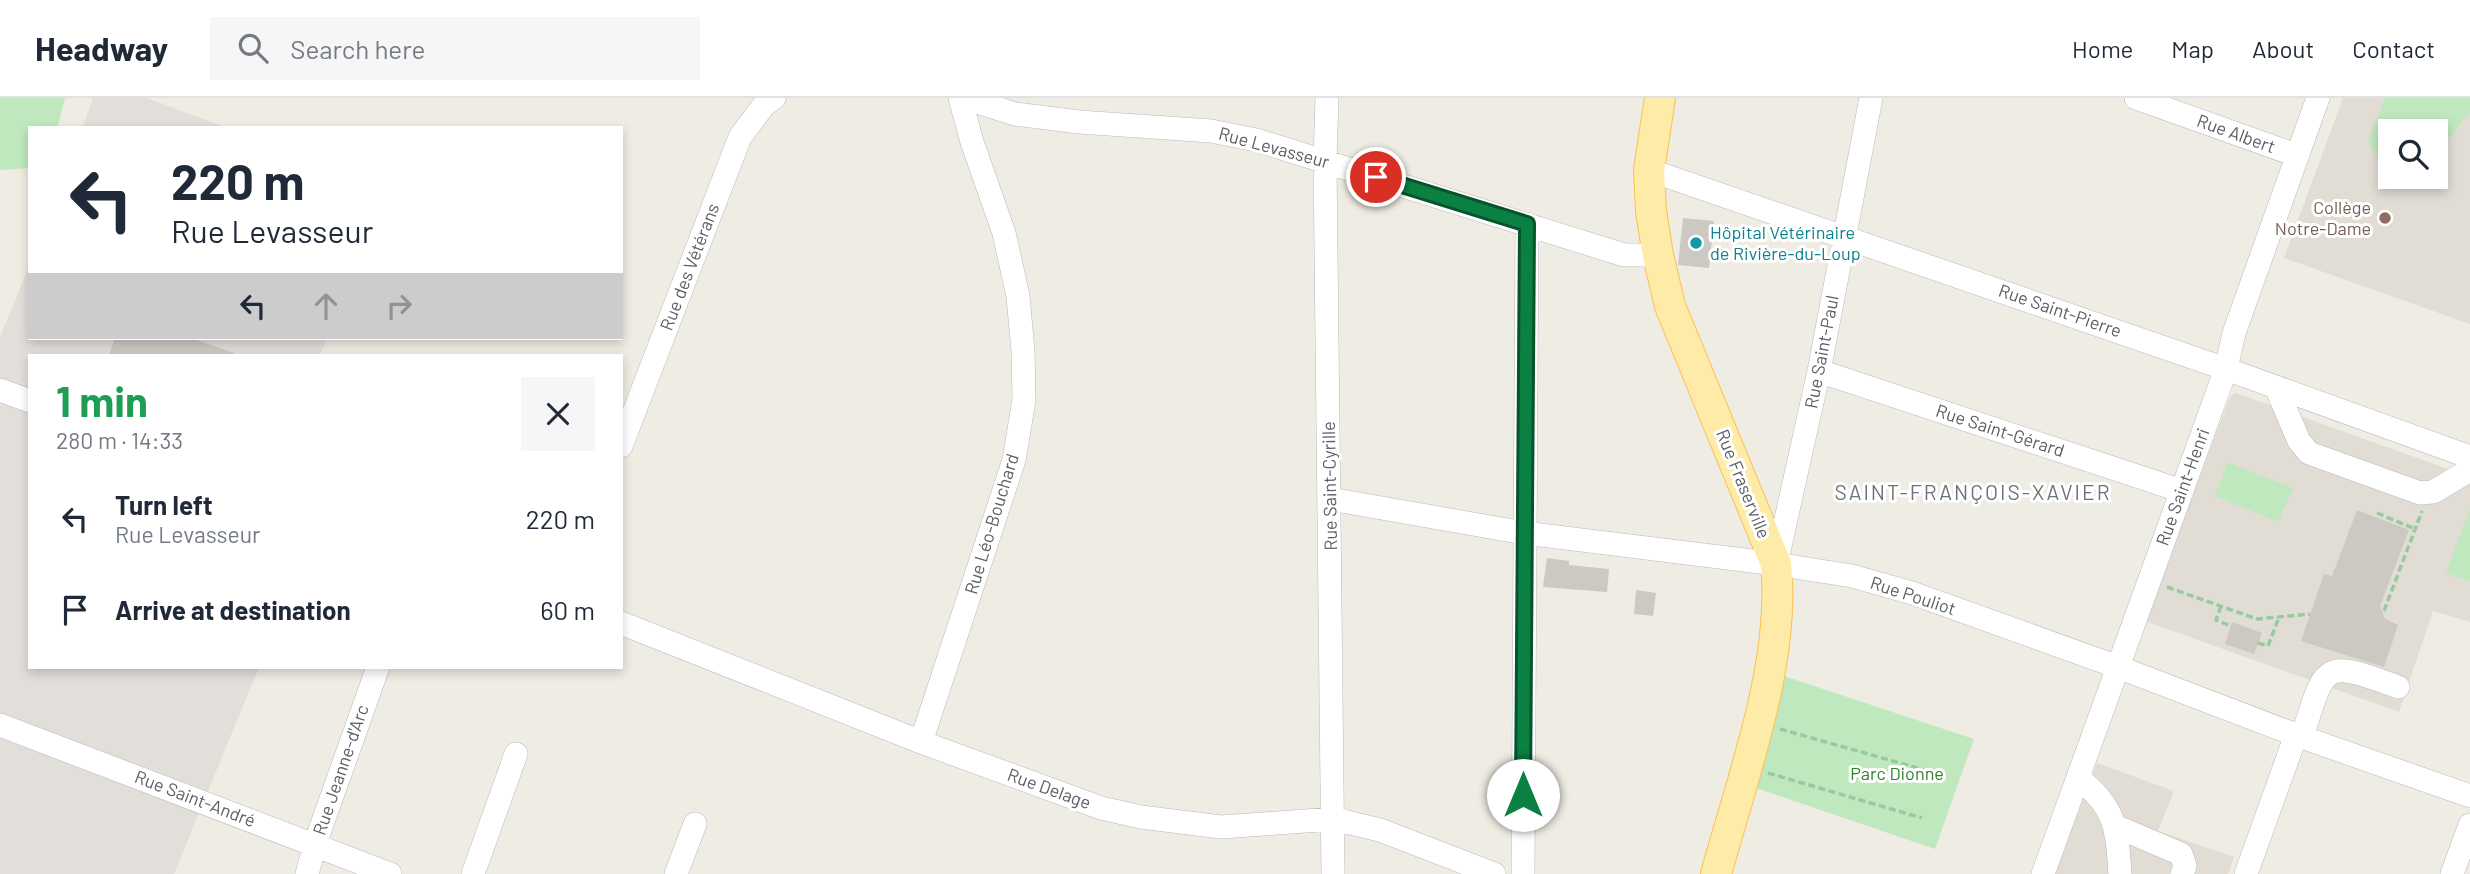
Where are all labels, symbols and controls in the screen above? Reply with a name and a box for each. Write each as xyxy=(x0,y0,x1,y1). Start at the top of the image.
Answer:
search box xyxy=(210,17,700,80)
text: Headway xyxy=(35,28,168,68)
icon: search xyxy=(234,29,272,67)
text: Search here xyxy=(290,33,425,64)
text: Home xyxy=(2072,34,2133,63)
text: Map xyxy=(2171,34,2214,63)
text: About xyxy=(2252,34,2314,63)
text: Contact xyxy=(2352,34,2435,63)
street label: Rue Albert xyxy=(2194,109,2278,157)
map controls xyxy=(2378,119,2448,189)
button: search xyxy=(2378,119,2448,189)
street label: Rue Levasseur xyxy=(1216,122,1333,173)
pin xyxy=(1346,147,1406,207)
text: 220 m xyxy=(171,151,305,210)
icon: left xyxy=(56,154,147,245)
icon: arrive xyxy=(1357,158,1395,196)
place label: Collège Notre-Dame xyxy=(2275,196,2371,239)
street label: Rue des Vétérans xyxy=(655,200,723,333)
marker: Collège Notre-Dame xyxy=(2377,210,2393,226)
text: Rue Levasseur xyxy=(171,211,373,249)
place label: Hôpital Vétérinaire de Rivière-du-Loup xyxy=(1710,221,1861,264)
marker: Hôpital Vétérinaire de Rivière-du-Loup xyxy=(1688,235,1704,251)
street label: Rue Saint-Pierre xyxy=(1996,279,2125,341)
icon: left xyxy=(234,287,272,325)
icon: ahead xyxy=(307,287,345,325)
icon: right xyxy=(380,287,418,325)
street label: Rue Saint-Paul xyxy=(1799,293,1843,410)
text: 1 min xyxy=(56,375,148,425)
button: close xyxy=(521,377,595,451)
street label: Rue Saint-Gérard xyxy=(1933,399,2067,461)
street label: Rue Saint-Cyrille xyxy=(1317,421,1341,551)
street label: Rue Saint-Henri xyxy=(2151,425,2214,548)
text: 280 m · 14:33 xyxy=(56,426,183,454)
street label: Rue Fraserville xyxy=(1712,426,1776,541)
street label: Rue Léo-Bouchard xyxy=(959,451,1023,597)
district label: SAINT-FRANÇOIS-XAVIER xyxy=(1834,479,2112,504)
text: Turn left xyxy=(115,489,213,520)
icon: left xyxy=(56,500,94,538)
text: 220 m xyxy=(526,503,595,534)
text: Rue Levasseur xyxy=(115,520,260,548)
street label: Rue Pouliot xyxy=(1868,571,1959,619)
icon: arrive xyxy=(56,591,94,629)
text: Arrive at destination xyxy=(115,594,351,625)
text: 60 m xyxy=(540,594,595,625)
street label: Rue Jeanne-d'Arc xyxy=(307,701,373,838)
position arrow xyxy=(1486,758,1560,832)
park label: Parc Dionne xyxy=(1850,762,1944,784)
street label: Rue Delage xyxy=(1005,763,1094,813)
street label: Rue Saint-André xyxy=(132,765,259,831)

